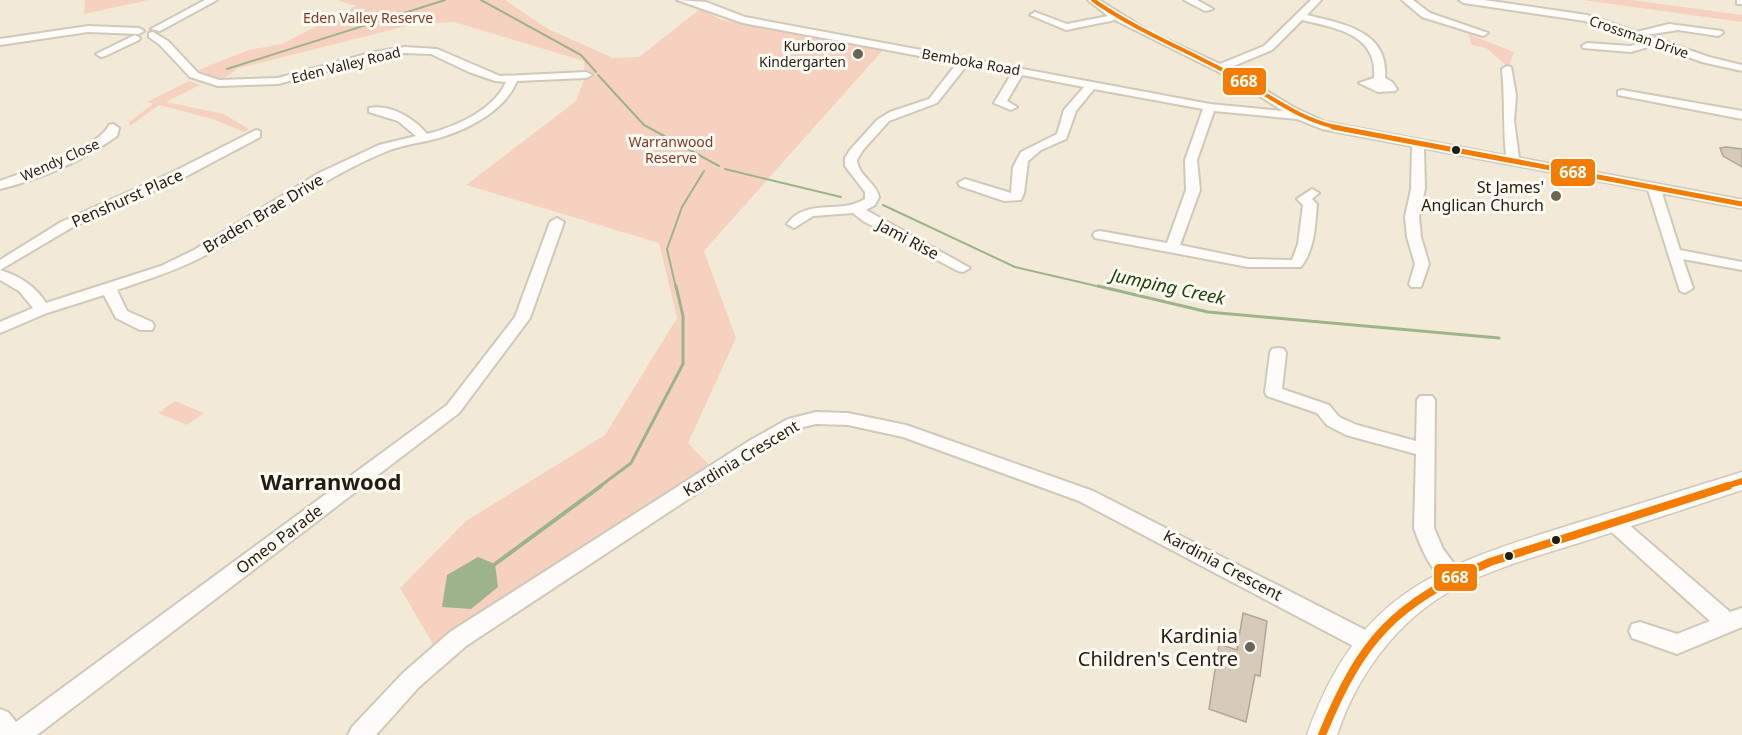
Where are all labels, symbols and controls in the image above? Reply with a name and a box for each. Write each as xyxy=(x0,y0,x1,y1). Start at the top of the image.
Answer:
park label: Eden Valley Reserve xyxy=(303,8,433,27)
street label: Crossman Drive xyxy=(1587,11,1692,62)
place label: Kurboroo Kindergarten xyxy=(759,36,846,71)
street label: Eden Valley Road xyxy=(289,42,402,87)
street label: Bemboka Road xyxy=(920,43,1022,80)
marker: Kurboroo Kindergarten xyxy=(851,47,865,61)
line badge: 668 xyxy=(1222,67,1267,96)
text: 668 xyxy=(1230,70,1258,92)
park label: Warranwood Reserve xyxy=(629,132,713,167)
street label: Wendy Close xyxy=(17,134,102,185)
unlabelled marker xyxy=(1450,144,1462,156)
line badge: 668 xyxy=(1550,158,1596,187)
text: 668 xyxy=(1559,161,1587,183)
street label: Penshurst Place xyxy=(68,164,186,232)
street label: Braden Brae Drive xyxy=(199,168,327,258)
place label: St James' Anglican Church xyxy=(1421,176,1544,216)
marker: St James' Anglican Church xyxy=(1549,189,1563,203)
street label: Jami Rise xyxy=(871,213,943,265)
water label: Jumping Creek xyxy=(1106,262,1228,310)
street label: Kardinia Crescent xyxy=(679,415,803,501)
district label: Warranwood xyxy=(261,466,401,496)
street label: Omeo Parade xyxy=(231,499,327,579)
street label: Kardinia Crescent xyxy=(1160,524,1287,606)
unlabelled marker xyxy=(1550,534,1562,546)
unlabelled marker xyxy=(1503,550,1515,562)
line badge: 668 xyxy=(1433,563,1478,592)
text: 668 xyxy=(1441,566,1469,588)
place label: Kardinia Children's Centre xyxy=(1078,622,1238,672)
marker: Kardinia Children's Centre xyxy=(1243,640,1257,654)

